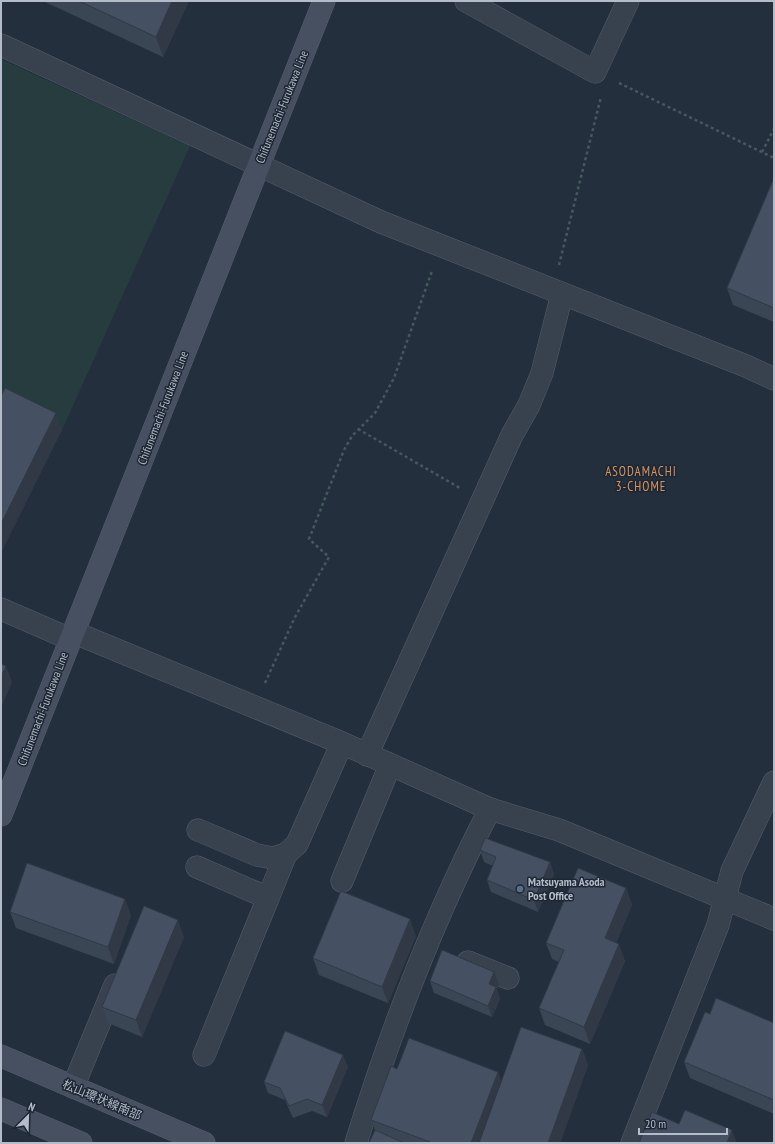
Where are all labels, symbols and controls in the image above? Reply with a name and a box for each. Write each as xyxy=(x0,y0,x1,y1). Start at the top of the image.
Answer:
street label: Chifunemachi-Furukawa Line xyxy=(252,48,311,165)
street label: Chifunemachi-Furukawa Line xyxy=(134,349,191,467)
district label: ASODAMACHI 3-CHOME xyxy=(605,463,677,495)
street label: Chifunemachi-Furukawa Line xyxy=(14,650,71,768)
place label: Matsuyama Asoda Post Office xyxy=(528,874,605,903)
marker: Matsuyama Asoda Post Office xyxy=(515,884,525,894)
street label: 松山環状線南部 xyxy=(61,1076,144,1123)
north arrow xyxy=(8,1096,48,1136)
text: N xyxy=(26,1099,37,1114)
scale bar xyxy=(639,1110,727,1136)
text: 20 m xyxy=(645,1116,666,1131)

